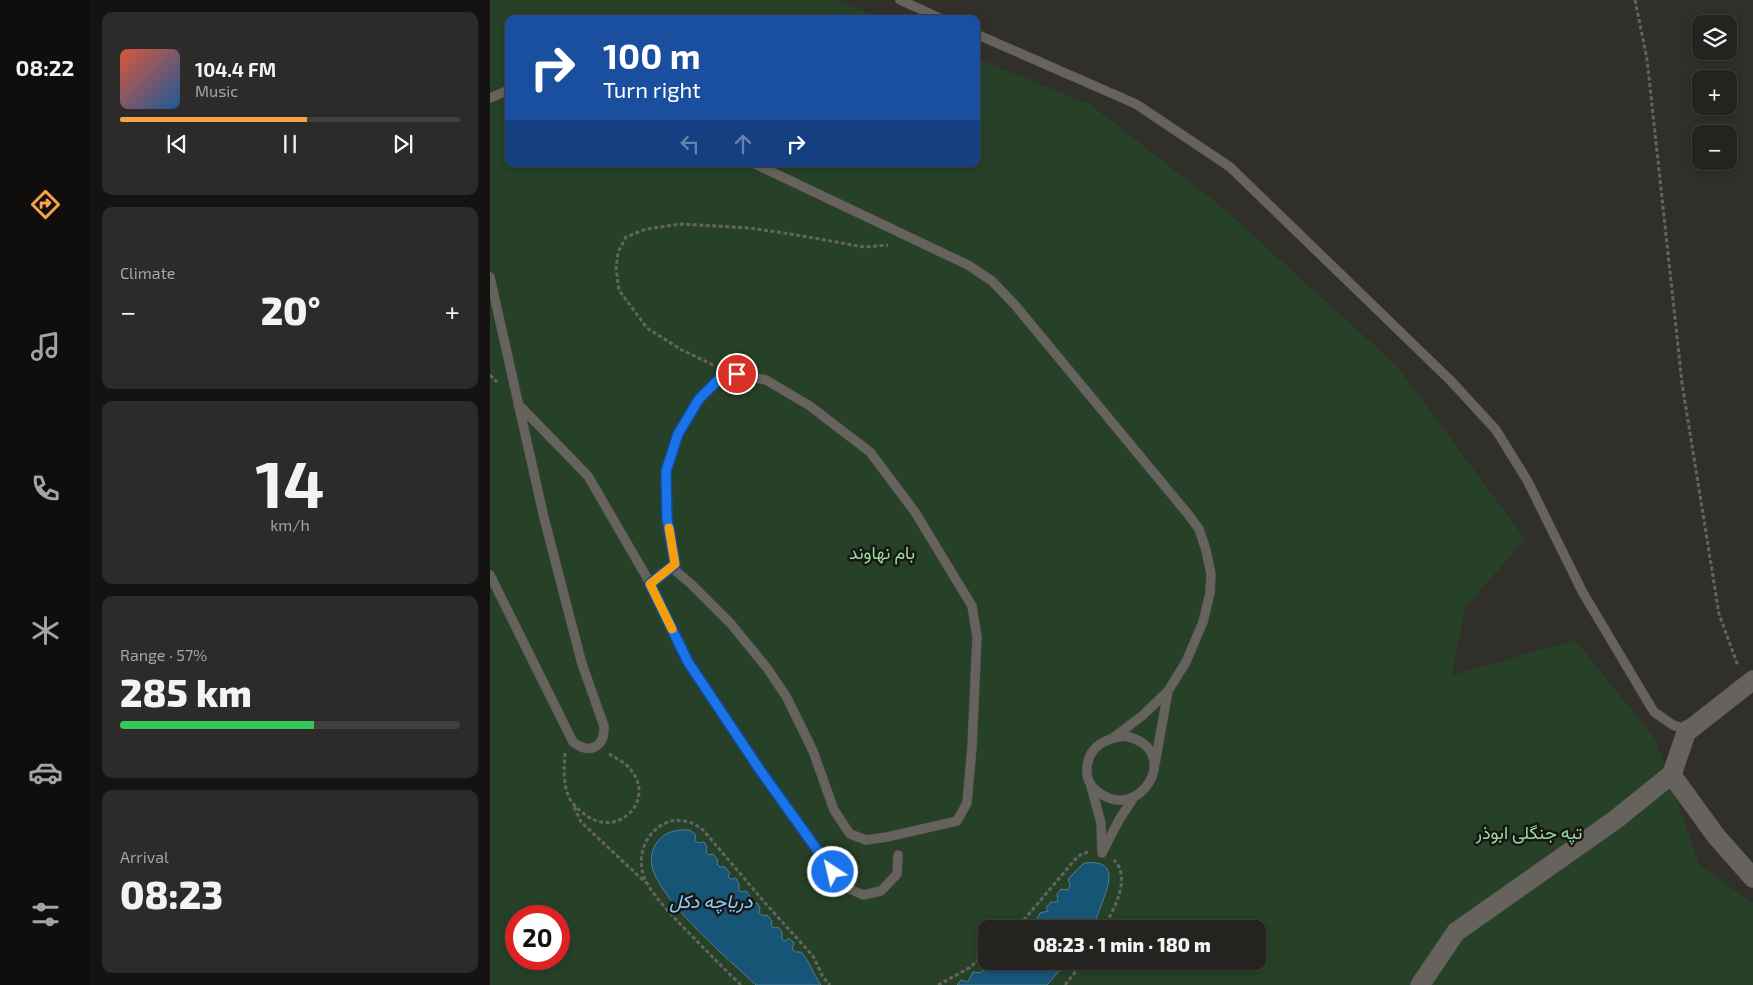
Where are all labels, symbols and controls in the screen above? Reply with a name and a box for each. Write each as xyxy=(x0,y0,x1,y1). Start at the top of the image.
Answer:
map controls xyxy=(1692,15,1737,170)
button: layers xyxy=(1692,15,1737,60)
text: 100 m xyxy=(603,34,701,76)
icon: right xyxy=(520,35,585,100)
text: 08:22 xyxy=(16,54,74,80)
text: 104.4 FM xyxy=(195,58,276,81)
button: + xyxy=(1692,70,1737,115)
text: Turn right xyxy=(603,76,701,102)
text: Music xyxy=(195,81,238,100)
button: − xyxy=(1692,125,1737,170)
icon: previous xyxy=(163,130,191,158)
icon: pause xyxy=(276,130,304,158)
icon: next xyxy=(389,130,417,158)
icon: left xyxy=(676,130,704,158)
icon: ahead xyxy=(729,130,757,158)
icon: right xyxy=(782,130,810,158)
icon: directions xyxy=(28,187,63,222)
text: Climate xyxy=(120,263,175,282)
text: 20° xyxy=(261,287,320,333)
text: − xyxy=(120,294,136,328)
text: + xyxy=(445,294,460,328)
icon: music xyxy=(28,329,63,364)
pin xyxy=(716,353,758,395)
icon: arrive xyxy=(723,360,751,388)
text: 14 xyxy=(255,443,325,521)
icon: phone xyxy=(28,471,63,506)
text: km/h xyxy=(270,515,310,534)
park label: بام نهاوند xyxy=(849,541,915,565)
icon: climate xyxy=(28,613,63,648)
text: Range · 57% xyxy=(120,645,207,664)
text: 285 km xyxy=(120,669,252,715)
icon: car xyxy=(28,755,63,790)
park label: تپه جنگلی ابوذر xyxy=(1475,821,1582,845)
position arrow xyxy=(806,845,858,897)
text: Arrival xyxy=(120,847,169,866)
text: 08:23 xyxy=(120,871,223,917)
water label: دریاچه دکل xyxy=(669,889,754,915)
icon: filters xyxy=(28,897,63,932)
speed limit sign: 20 xyxy=(505,905,570,970)
text: 08:23 · 1 min · 180 m xyxy=(1033,933,1211,956)

